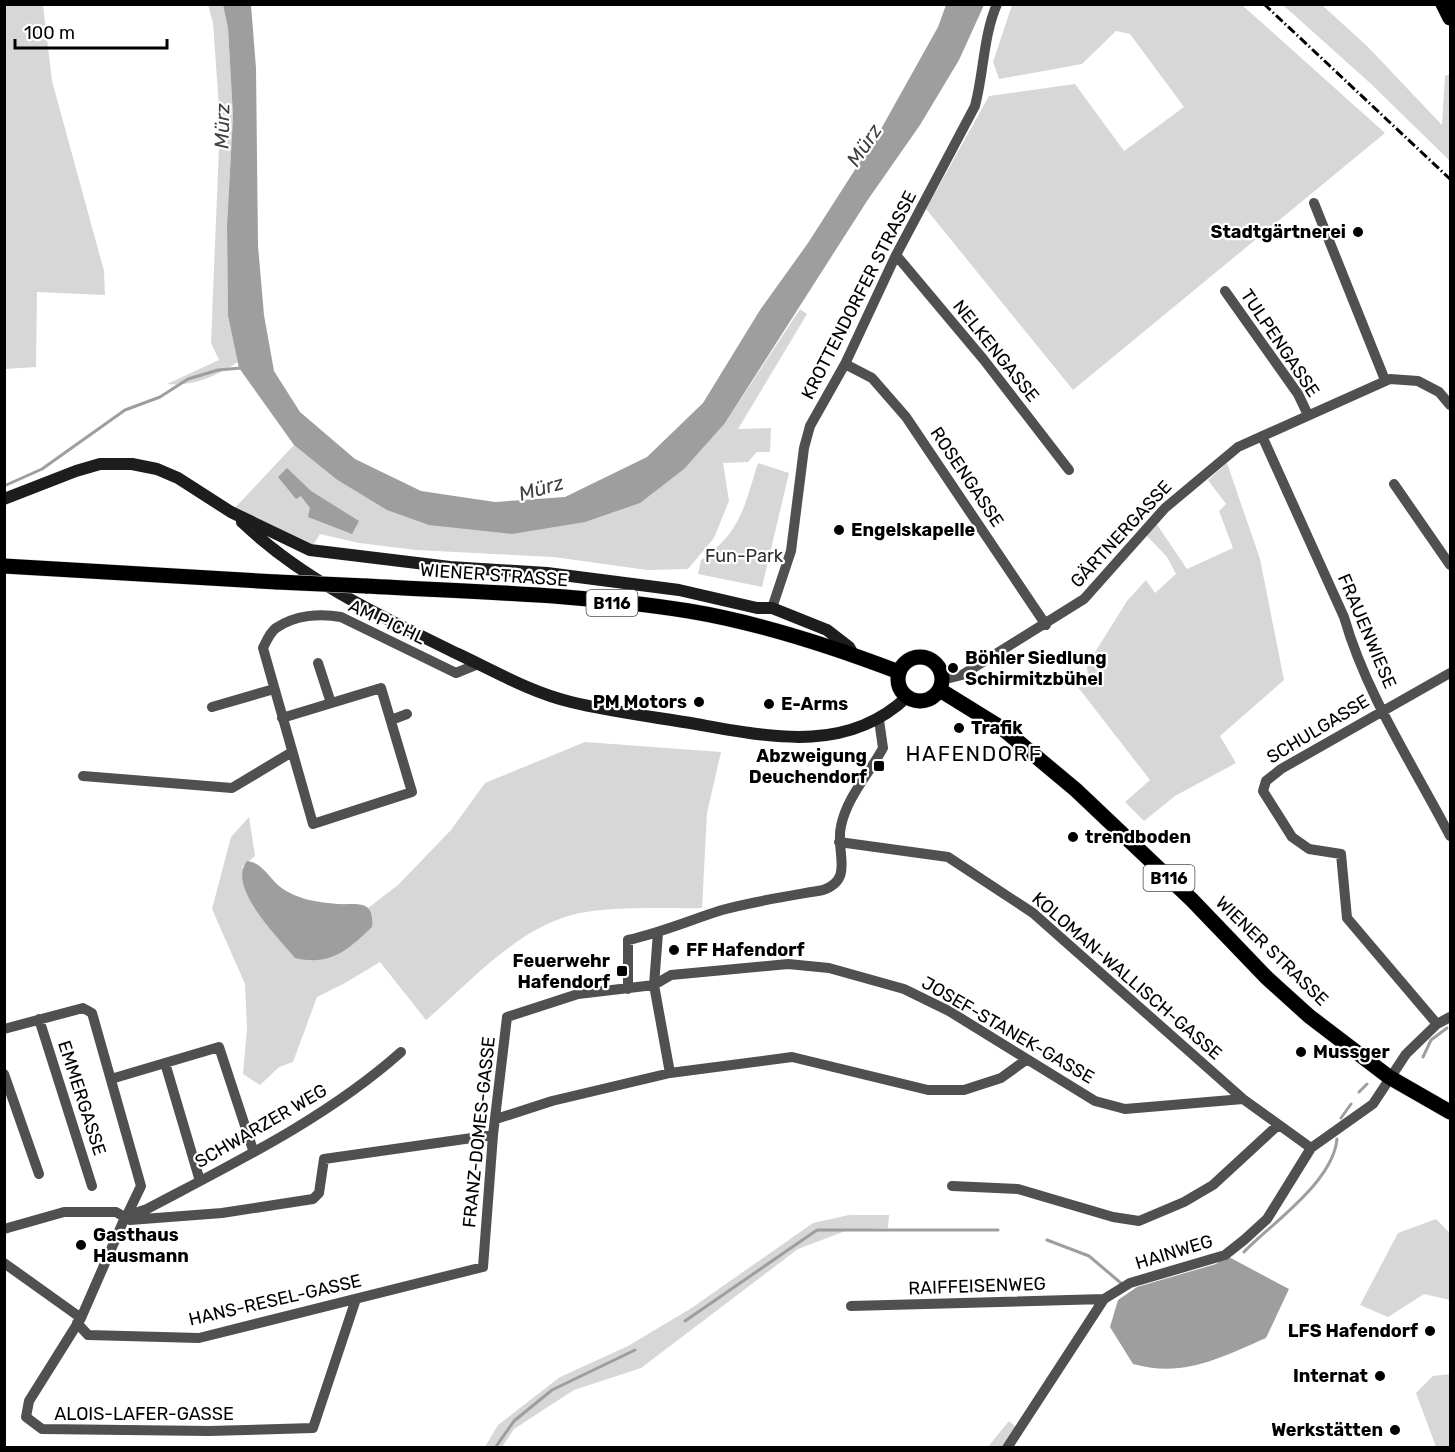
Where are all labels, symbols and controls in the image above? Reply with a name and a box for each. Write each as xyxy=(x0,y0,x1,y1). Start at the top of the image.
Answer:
scale bar xyxy=(15,12,166,50)
text: 100 m xyxy=(24,22,75,44)
water label: Mürz xyxy=(210,103,234,149)
water label: Mürz xyxy=(841,119,887,171)
street label: KROTTENDORFER STRASSE xyxy=(797,187,921,403)
place label: Stadtgärtnerei xyxy=(1210,221,1346,243)
marker: Stadtgärtnerei xyxy=(1351,225,1365,239)
street label: TULPENGASSE xyxy=(1236,285,1324,401)
street label: NELKENGASSE xyxy=(948,296,1044,406)
street label: ROSENGASSE xyxy=(926,423,1008,531)
water label: Mürz xyxy=(516,470,566,506)
street label: GÄRTNERGASSE xyxy=(1066,476,1176,592)
place label: Engelskapelle xyxy=(851,519,976,541)
marker: Engelskapelle xyxy=(832,523,846,537)
park label: Fun-Park xyxy=(705,545,784,567)
street label: WIENER STRASSE xyxy=(419,559,569,591)
street label: FRAUENWIESE xyxy=(1333,570,1401,692)
road number: B116 xyxy=(586,590,638,616)
street label: AM PICHL xyxy=(345,595,429,649)
place label: Böhler Siedlung Schirmitzbühel xyxy=(965,647,1107,690)
marker: Böhler Siedlung Schirmitzbühel xyxy=(946,661,960,675)
street label: SCHULGASSE xyxy=(1263,690,1373,768)
place label: PM Motors xyxy=(593,691,687,713)
place label: E-Arms xyxy=(781,693,848,715)
marker: PM Motors xyxy=(692,695,706,709)
marker: E-Arms xyxy=(762,697,776,711)
place label: Trafik xyxy=(971,717,1023,739)
marker: Trafik xyxy=(952,721,966,735)
district label: HAFENDORF xyxy=(906,741,1042,766)
place label: Abzweigung Deuchendorf xyxy=(749,745,867,788)
marker: Abzweigung Deuchendorf xyxy=(872,759,886,773)
place label: trendboden xyxy=(1085,826,1191,848)
marker: trendboden xyxy=(1066,830,1080,844)
road number: B116 xyxy=(1144,865,1194,891)
street label: KOLOMAN-WALLISCH-GASSE xyxy=(1027,887,1227,1065)
street label: WIENER STRASSE xyxy=(1211,892,1333,1010)
place label: FF Hafendorf xyxy=(686,939,804,961)
marker: FF Hafendorf xyxy=(667,943,681,957)
place label: Feuerwehr Hafendorf xyxy=(513,950,610,993)
marker: Feuerwehr Hafendorf xyxy=(615,964,629,978)
street label: JOSEF-STANEK-GASSE xyxy=(918,972,1098,1088)
street label: FRANZ-DOMES-GASSE xyxy=(458,1035,500,1229)
street label: EMMERGASSE xyxy=(53,1038,111,1158)
place label: Mussger xyxy=(1313,1041,1390,1063)
marker: Mussger xyxy=(1294,1045,1308,1059)
street label: SCHWARZER WEG xyxy=(191,1079,331,1173)
place label: Gasthaus Hausmann xyxy=(93,1224,189,1267)
street label: HAINWEG xyxy=(1133,1230,1215,1274)
marker: Gasthaus Hausmann xyxy=(74,1238,88,1252)
street label: HANS-RESEL-GASSE xyxy=(186,1269,364,1331)
street label: RAIFFEISENWEG xyxy=(908,1273,1046,1299)
place label: LFS Hafendorf xyxy=(1288,1320,1418,1342)
marker: LFS Hafendorf xyxy=(1423,1324,1437,1338)
place label: Internat xyxy=(1293,1365,1368,1387)
marker: Internat xyxy=(1373,1369,1387,1383)
street label: ALOIS-LAFER-GASSE xyxy=(54,1403,234,1425)
place label: Werkstätten xyxy=(1271,1419,1383,1441)
marker: Werkstätten xyxy=(1388,1423,1402,1437)

